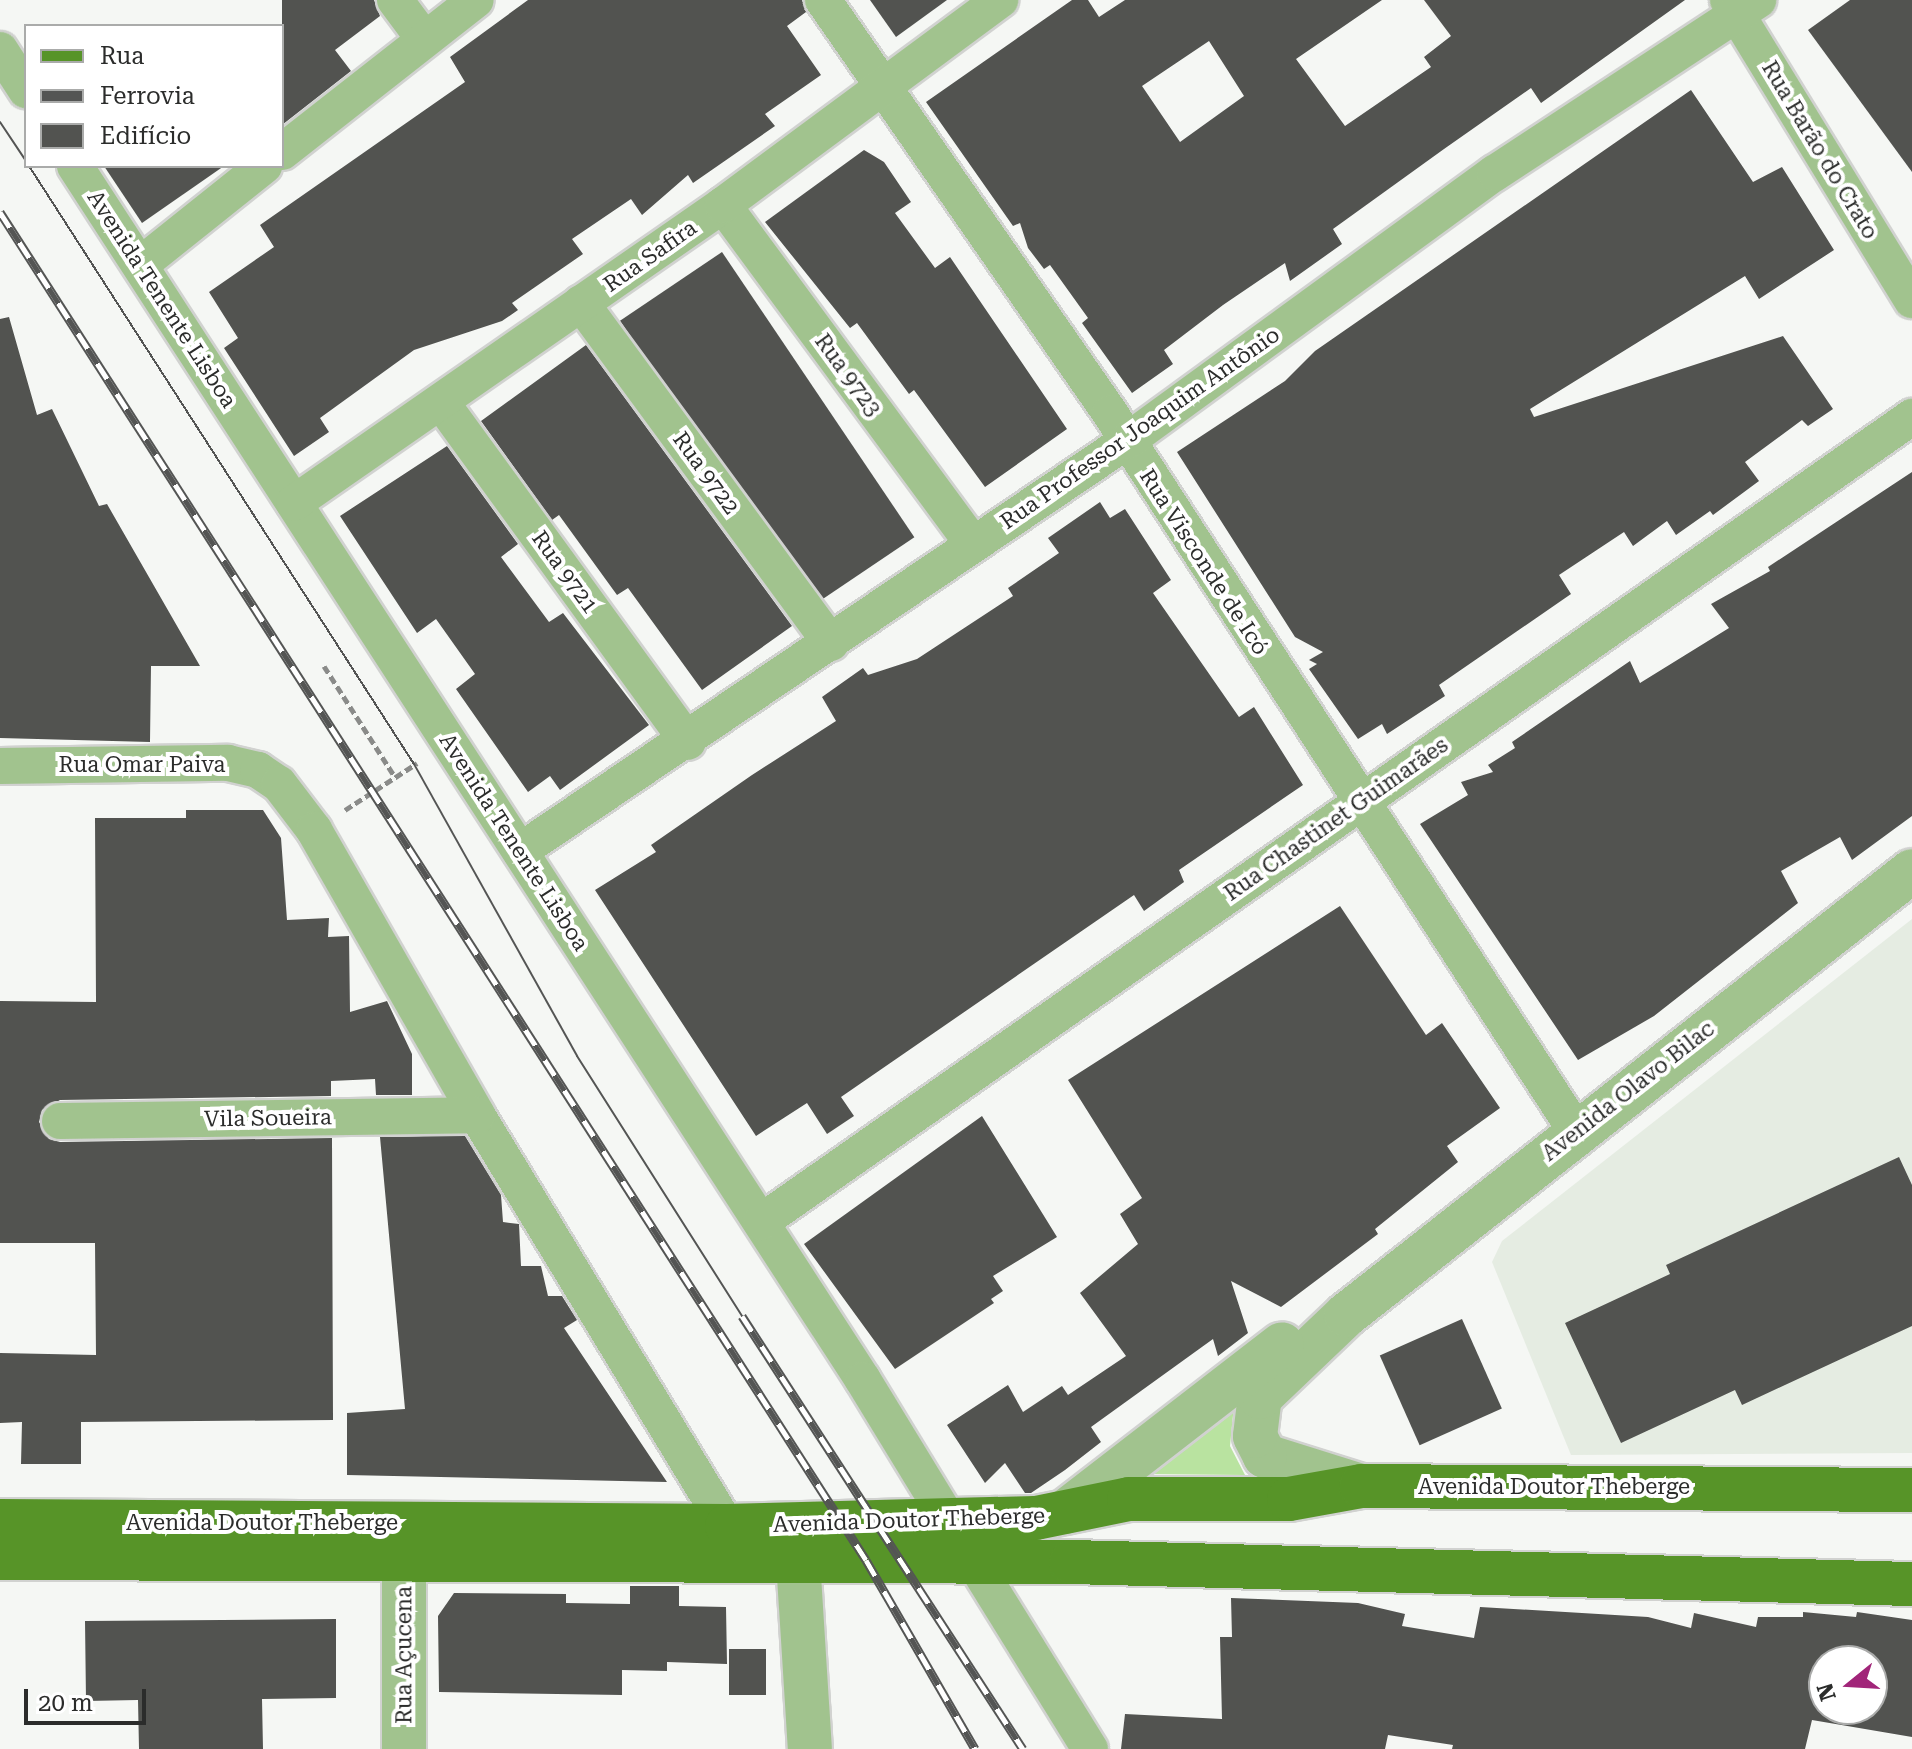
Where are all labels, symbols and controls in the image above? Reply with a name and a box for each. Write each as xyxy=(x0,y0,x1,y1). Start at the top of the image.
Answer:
legend xyxy=(24,24,284,168)
text: Rua xyxy=(100,42,144,70)
street label: Rua Barão do Crato xyxy=(1756,56,1884,244)
text: Ferrovia xyxy=(100,82,195,110)
text: Edifício xyxy=(100,122,191,150)
street label: Avenida Tenente Lisboa xyxy=(82,185,242,413)
street label: Rua Safira xyxy=(598,214,702,298)
street label: Rua Professor Joaquim Antônio xyxy=(995,321,1285,535)
street label: Rua 9723 xyxy=(809,329,887,421)
street label: Rua 9722 xyxy=(667,427,745,519)
street label: Rua Visconde de Icó xyxy=(1134,464,1274,660)
street label: Rua 9721 xyxy=(526,526,604,618)
street label: Avenida Tenente Lisboa xyxy=(434,728,594,956)
street label: Rua Chastinet Guimarães xyxy=(1219,732,1453,906)
street label: Rua Omar Paiva xyxy=(59,752,225,778)
street label: Avenida Olavo Bilac xyxy=(1537,1016,1719,1166)
street label: Vila Soueira xyxy=(204,1104,332,1132)
street label: Avenida Doutor Theberge xyxy=(1418,1474,1690,1500)
street label: Avenida Doutor Theberge xyxy=(773,1502,1045,1538)
street label: Avenida Doutor Theberge xyxy=(126,1510,398,1536)
street label: Rua Açucena xyxy=(391,1586,417,1724)
north arrow xyxy=(1808,1645,1888,1725)
scale bar xyxy=(28,1673,150,1723)
text: N xyxy=(1812,1680,1841,1704)
text: 20 m xyxy=(38,1689,93,1717)

